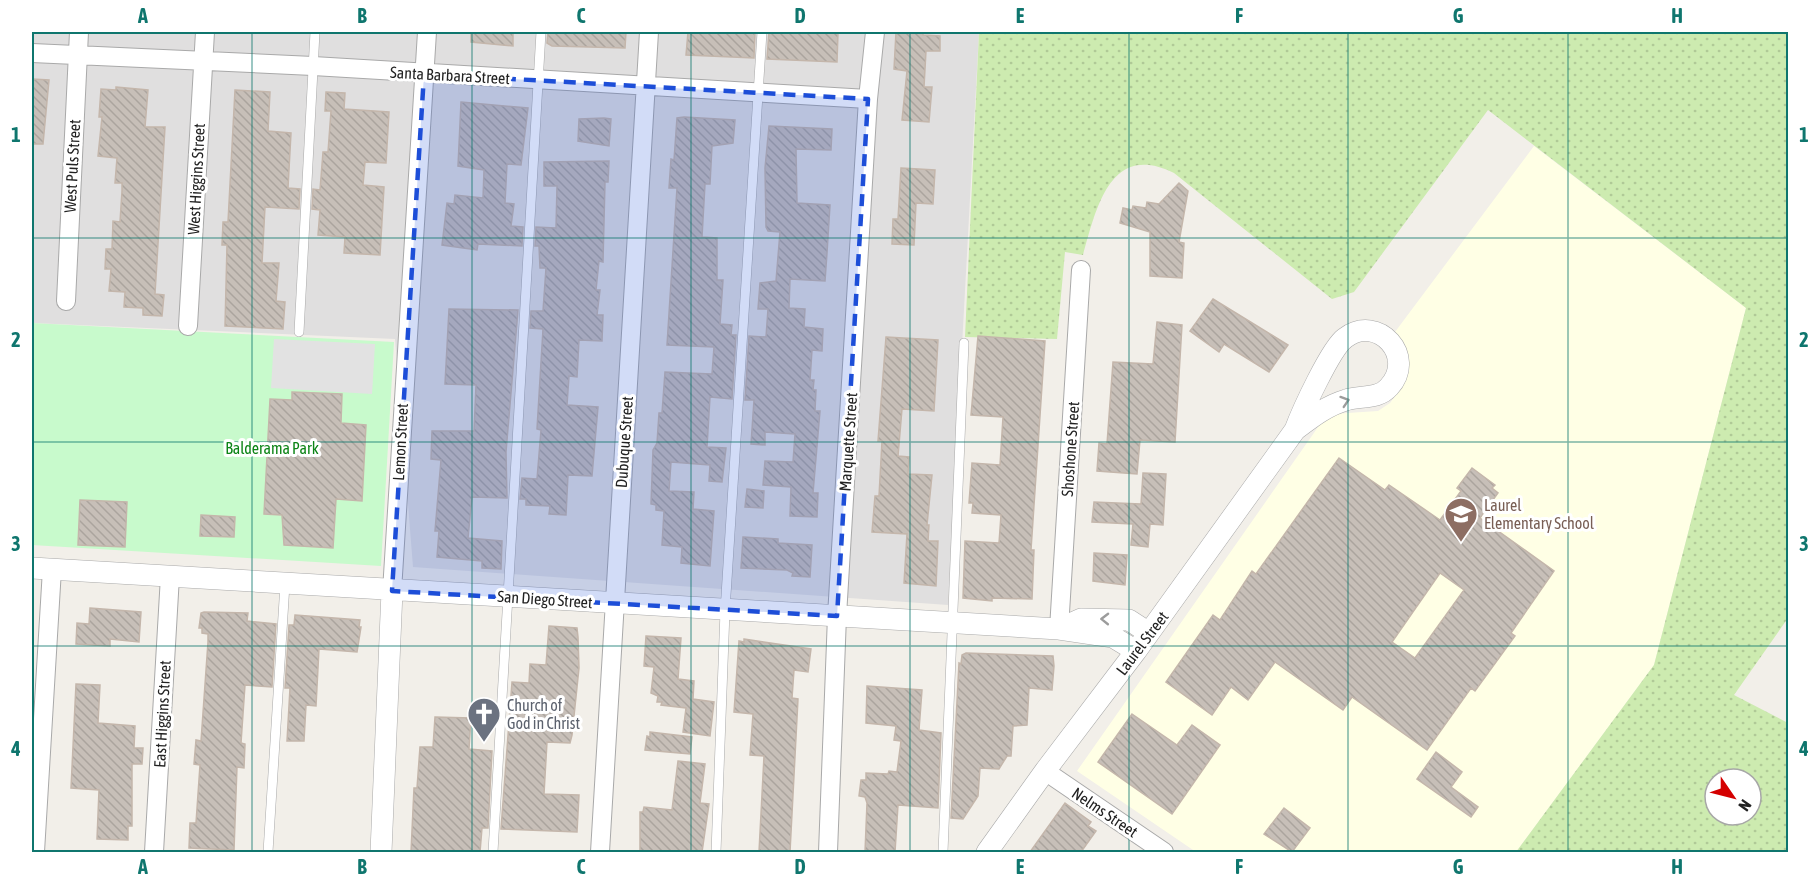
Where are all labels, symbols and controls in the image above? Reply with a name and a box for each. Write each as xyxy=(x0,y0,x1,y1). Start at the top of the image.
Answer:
text: A xyxy=(137,4,148,27)
text: B xyxy=(357,4,367,27)
text: C xyxy=(577,4,586,27)
text: D xyxy=(794,4,806,27)
text: E xyxy=(1016,4,1025,27)
text: F xyxy=(1235,4,1243,27)
text: G xyxy=(1453,4,1464,27)
text: H xyxy=(1671,4,1683,27)
street label: Santa Barbara Street xyxy=(390,63,511,87)
street label: West Puls Street xyxy=(61,118,83,213)
street label: West Higgins Street xyxy=(184,122,209,235)
text: 1 xyxy=(11,123,21,146)
text: 1 xyxy=(1799,123,1809,146)
text: 2 xyxy=(11,328,21,351)
text: 2 xyxy=(1799,328,1809,351)
street label: Marquette Street xyxy=(836,392,861,492)
street label: Dubuque Street xyxy=(612,395,637,489)
one-way arrow xyxy=(1339,396,1349,409)
street label: Shoshone Street xyxy=(1058,400,1082,497)
street label: Lemon Street xyxy=(389,402,411,481)
park label: Balderama Park xyxy=(225,439,319,457)
school or university icon: Laurel Elementary School xyxy=(1443,496,1479,543)
place label: Laurel Elementary School xyxy=(1484,496,1595,533)
text: 3 xyxy=(11,532,21,555)
text: 3 xyxy=(1799,532,1809,555)
street label: San Diego Street xyxy=(497,587,594,612)
street label: Laurel Street xyxy=(1112,607,1172,678)
one-way arrow xyxy=(1101,613,1110,625)
street label: East Higgins Street xyxy=(150,659,175,768)
church icon: Church of God in Christ xyxy=(466,696,502,743)
place label: Church of God in Christ xyxy=(507,696,580,732)
text: 4 xyxy=(10,737,21,760)
text: 4 xyxy=(1798,737,1809,760)
north arrow xyxy=(1703,767,1763,827)
street label: Nelms Street xyxy=(1069,783,1142,841)
text: N xyxy=(1735,797,1755,815)
text: A xyxy=(137,855,148,878)
text: B xyxy=(357,855,367,878)
text: C xyxy=(577,855,586,878)
text: D xyxy=(794,855,806,878)
text: E xyxy=(1016,855,1025,878)
text: F xyxy=(1235,855,1243,878)
text: G xyxy=(1453,855,1464,878)
text: H xyxy=(1671,855,1683,878)

